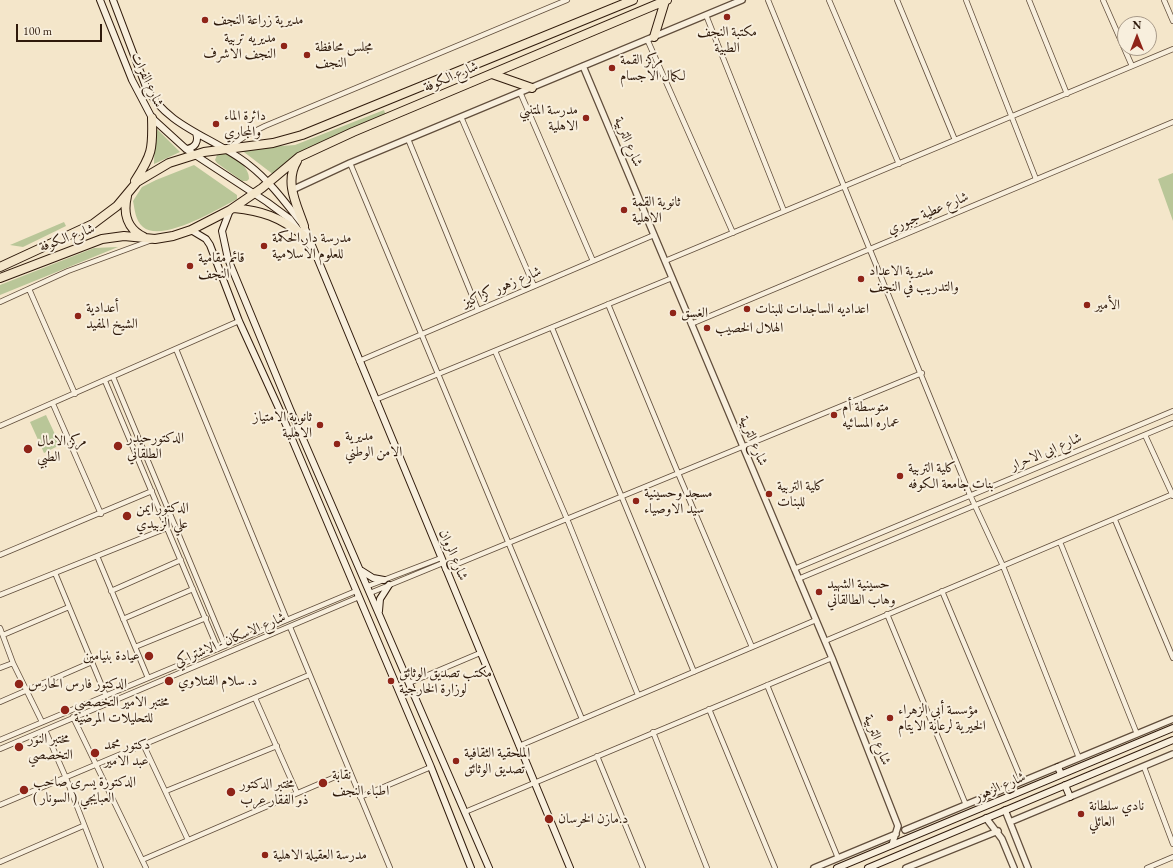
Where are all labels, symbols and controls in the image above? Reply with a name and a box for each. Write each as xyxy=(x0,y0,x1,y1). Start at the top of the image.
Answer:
place label: مديرية زراعة النجف xyxy=(213,12,303,28)
marker: مكتبة النجف الطبية xyxy=(722,12,732,22)
marker: مديرية زراعة النجف xyxy=(200,15,210,25)
scale bar xyxy=(18,16,104,42)
north arrow xyxy=(1117,16,1157,56)
text: N xyxy=(1133,18,1141,32)
text: 100 m xyxy=(23,23,52,39)
place label: مكتبة النجف الطبية xyxy=(697,24,757,56)
place label: مديريه تربية النجف الاشرف xyxy=(203,30,276,62)
place label: مجلس محافظة النجف xyxy=(315,39,373,72)
marker: مديريه تربية النجف الاشرف xyxy=(279,41,289,51)
street label: شارع الفرات xyxy=(127,50,167,110)
marker: مجلس محافظة النجف xyxy=(302,50,312,60)
place label: مركز القمة لكمال الاجسام xyxy=(620,52,686,84)
street label: شارع الكوفة xyxy=(421,58,481,96)
marker: مركز القمة لكمال الاجسام xyxy=(607,63,617,73)
place label: مدرسة المتنبي الاهلية xyxy=(519,102,578,134)
place label: دائرة الماء والمجاري xyxy=(224,108,266,140)
marker: مدرسة المتنبي الاهلية xyxy=(581,113,591,123)
street label: شارع التربية xyxy=(610,115,646,169)
marker: دائرة الماء والمجاري xyxy=(211,119,221,129)
street label: شارع عطية جبوري xyxy=(885,188,971,238)
place label: ثانوية القمة الاهلية xyxy=(632,194,680,226)
marker: ثانوية القمة الاهلية xyxy=(619,205,629,215)
street label: شارع الكوفة xyxy=(37,220,97,256)
place label: مدرسة دار الحكمة للعلوم الاسلامية xyxy=(272,230,352,262)
marker: مدرسة دار الحكمة للعلوم الاسلامية xyxy=(259,241,269,251)
place label: قائم مقامية النجف xyxy=(198,250,245,282)
marker: قائم مقامية النجف xyxy=(185,261,195,271)
street label: شارع زهور كزاكيز xyxy=(460,263,544,311)
place label: مديرية الاعداد والتدريب في النجف xyxy=(869,263,959,296)
marker: مديرية الاعداد والتدريب في النجف xyxy=(856,274,866,284)
place label: الأمير xyxy=(1095,297,1120,313)
place label: أعدادية الشيخ المفيد xyxy=(86,300,138,332)
marker: الأمير xyxy=(1082,300,1092,310)
place label: اعداديه الساجدات للبنات xyxy=(755,301,869,317)
marker: اعداديه الساجدات للبنات xyxy=(742,304,752,314)
place label: الغسق xyxy=(681,305,708,321)
marker: الغسق xyxy=(668,308,678,318)
marker: أعدادية الشيخ المفيد xyxy=(73,311,83,321)
place label: الهلال الخصيب xyxy=(715,320,783,336)
marker: الهلال الخصيب xyxy=(702,323,712,333)
place label: متوسطة أم عماره المسائيه xyxy=(842,399,900,432)
place label: ثانوية الامتياز الاهلية xyxy=(253,409,312,442)
marker: متوسطة أم عماره المسائيه xyxy=(829,410,839,420)
street label: شارع التربية xyxy=(735,414,771,468)
marker: ثانوية الامتياز الاهلية xyxy=(315,420,325,430)
place label: مديرية الامن الوطني xyxy=(345,428,402,460)
street label: شارع ابی الاحرار xyxy=(1008,429,1084,475)
place label: الدكتورحيدر الطلقاني xyxy=(127,430,184,462)
place label: مركز الامال الطبي xyxy=(37,433,87,466)
marker: مديرية الامن الوطني xyxy=(332,439,342,449)
marker: الدكتورحيدر الطلقاني xyxy=(112,440,124,452)
marker: مركز الامال الطبي xyxy=(22,443,34,455)
place label: كلية التربية بنات جامعة الكوفه xyxy=(908,460,994,492)
marker: كلية التربية بنات جامعة الكوفه xyxy=(895,471,905,481)
place label: كلية التربية للبنات xyxy=(777,478,825,510)
place label: مسجد وحسينية سيد الاوصياء xyxy=(644,485,713,518)
marker: كلية التربية للبنات xyxy=(764,489,774,499)
marker: مسجد وحسينية سيد الاوصياء xyxy=(631,496,641,506)
place label: الدكتور ايمن علي الزبيدي xyxy=(136,500,189,532)
marker: الدكتور ايمن علي الزبيدي xyxy=(121,510,133,522)
street label: شارع الروان xyxy=(435,527,471,583)
place label: حسينية الشهيد وهاب الطالقاني xyxy=(827,576,896,608)
marker: حسينية الشهيد وهاب الطالقاني xyxy=(814,587,824,597)
street label: شارع الاسكان - الاشتراكي xyxy=(172,609,288,671)
place label: عيادة بنيامين xyxy=(83,648,140,664)
marker: عيادة بنيامين xyxy=(143,650,155,662)
place label: مكتب تصديق الوثائق لوزارة الخارجية xyxy=(399,665,492,698)
place label: د. سلام الفتلاوي xyxy=(178,673,257,689)
marker: د. سلام الفتلاوي xyxy=(163,675,175,687)
place label: الدكتور فارس الحارس xyxy=(28,676,127,692)
marker: مكتب تصديق الوثائق لوزارة الخارجية xyxy=(386,676,396,686)
marker: الدكتور فارس الحارس xyxy=(13,678,25,690)
place label: مختبر الامير التخصصي للتحليلات المرضية xyxy=(74,694,169,726)
place label: مؤسسة أبي الزهراء الخيرية لرعاية الايتام xyxy=(898,702,986,734)
marker: مختبر الامير التخصصي للتحليلات المرضية xyxy=(59,704,71,716)
street label: شارع التربية xyxy=(860,712,894,768)
marker: مؤسسة أبي الزهراء الخيرية لرعاية الايتام xyxy=(885,713,895,723)
place label: مختبر النور التخصصي xyxy=(28,731,73,764)
place label: دكتور محمد عبد الامير xyxy=(104,737,150,770)
marker: مختبر النور التخصصي xyxy=(13,741,25,753)
place label: الملحقية الثقافية تصديق الوثائق xyxy=(464,745,530,778)
marker: دكتور محمد عبد الامير xyxy=(89,747,101,759)
marker: الملحقية الثقافية تصديق الوثائق xyxy=(451,756,461,766)
place label: نقابة اطباء النجف xyxy=(332,767,389,800)
street label: شارع الزهور xyxy=(972,769,1028,805)
place label: الدكتورة يسرى صاحب العبايجي ( السونار ) xyxy=(33,774,136,806)
place label: مختبر الدكتور ذو الفقار عرب xyxy=(240,776,309,808)
marker: نقابة اطباء النجف xyxy=(317,777,329,789)
marker: الدكتورة يسرى صاحب العبايجي ( السونار ) xyxy=(18,784,30,796)
marker: مختبر الدكتور ذو الفقار عرب xyxy=(225,786,237,798)
place label: نادي سلطانة العائلي xyxy=(1089,798,1144,830)
marker: نادي سلطانة العائلي xyxy=(1076,809,1086,819)
place label: د.مازن الخرسان xyxy=(558,811,628,827)
marker: د.مازن الخرسان xyxy=(543,813,555,825)
place label: مدرسة العقيلة الاهلية xyxy=(273,847,367,863)
marker: مدرسة العقيلة الاهلية xyxy=(260,850,270,860)

